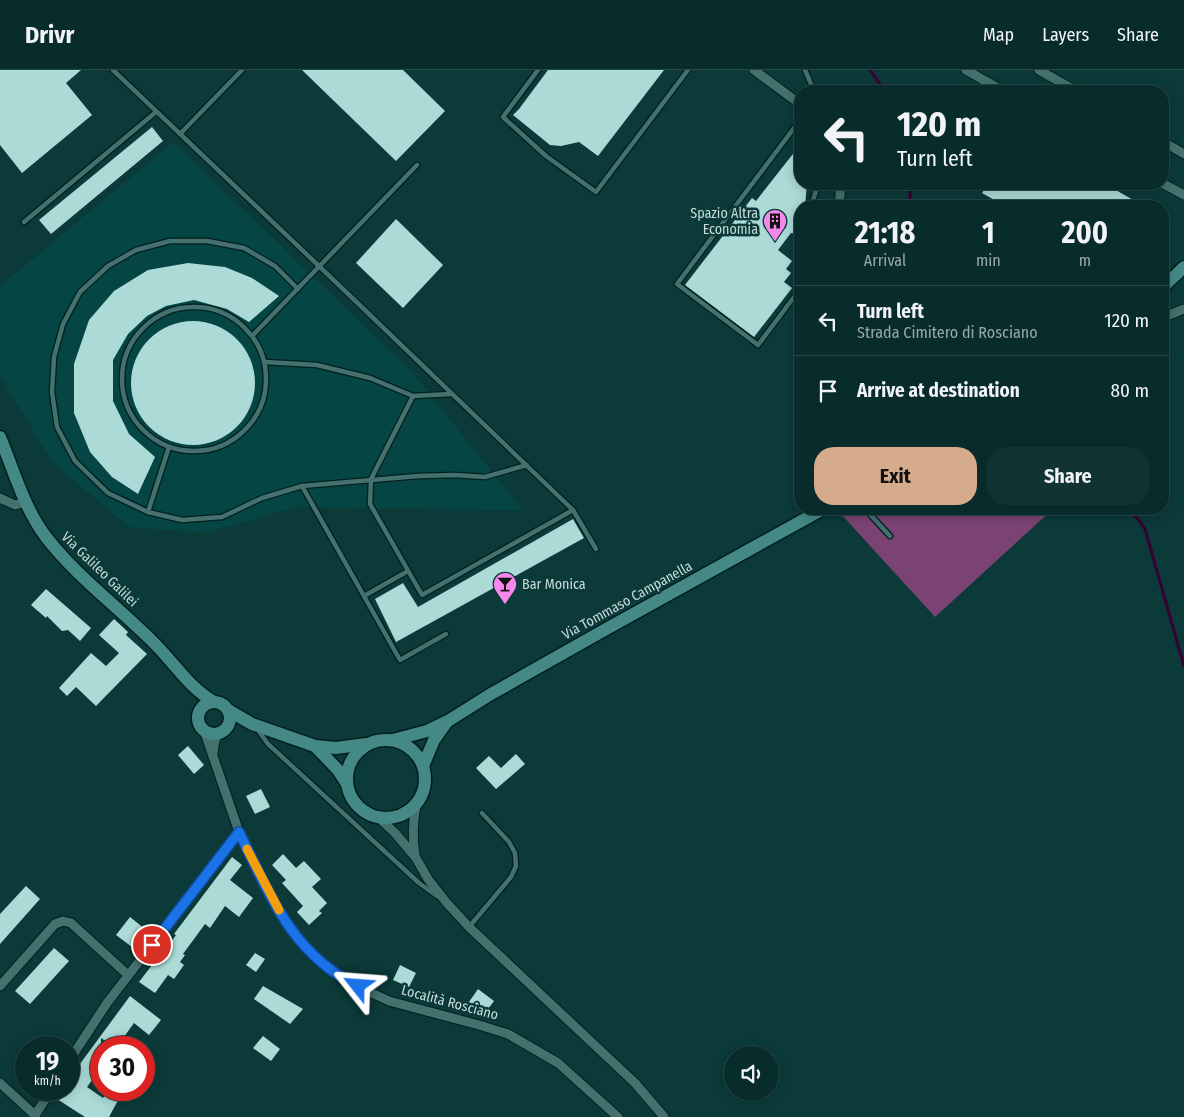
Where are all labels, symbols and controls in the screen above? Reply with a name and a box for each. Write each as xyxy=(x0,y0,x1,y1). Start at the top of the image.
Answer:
text: Drivr xyxy=(25,21,74,49)
text: Map xyxy=(983,24,1014,46)
text: Layers xyxy=(1042,24,1089,46)
text: Share xyxy=(1117,24,1159,46)
text: 120 m xyxy=(897,103,981,145)
icon: left xyxy=(814,105,879,170)
text: Turn left xyxy=(897,145,973,172)
place label: Spazio Altra Economia xyxy=(690,205,758,238)
building icon: Spazio Altra Economia xyxy=(762,208,788,242)
text: 21:18 xyxy=(855,215,915,251)
text: 1 xyxy=(982,215,995,251)
text: 200 xyxy=(1062,215,1108,251)
text: Arrival xyxy=(864,251,906,270)
text: min xyxy=(976,251,1001,270)
text: m xyxy=(1079,251,1091,270)
text: Turn left xyxy=(857,300,924,323)
icon: left xyxy=(814,307,842,335)
text: 120 m xyxy=(1104,309,1149,332)
text: Strada Cimitero di Rosciano xyxy=(857,323,1038,342)
icon: arrive xyxy=(814,377,842,405)
text: Arrive at destination xyxy=(857,379,1020,402)
text: 80 m xyxy=(1111,379,1149,402)
button: Exit xyxy=(814,447,977,505)
button: Share xyxy=(987,447,1149,505)
street label: Via Galileo Galilei xyxy=(58,529,142,610)
street label: Via Tommaso Campanella xyxy=(559,558,695,643)
bar icon: Bar Monica xyxy=(492,571,518,605)
place label: Bar Monica xyxy=(522,576,586,593)
pin xyxy=(131,924,173,966)
icon: arrive xyxy=(138,931,166,959)
position arrow xyxy=(331,959,383,1011)
street label: Località Rosciano xyxy=(400,981,500,1024)
speed limit sign: 30 xyxy=(90,1036,155,1101)
map controls xyxy=(724,1046,779,1101)
button: sound xyxy=(724,1046,779,1101)
text: 19 xyxy=(36,1047,59,1077)
text: km/h xyxy=(34,1074,61,1088)

